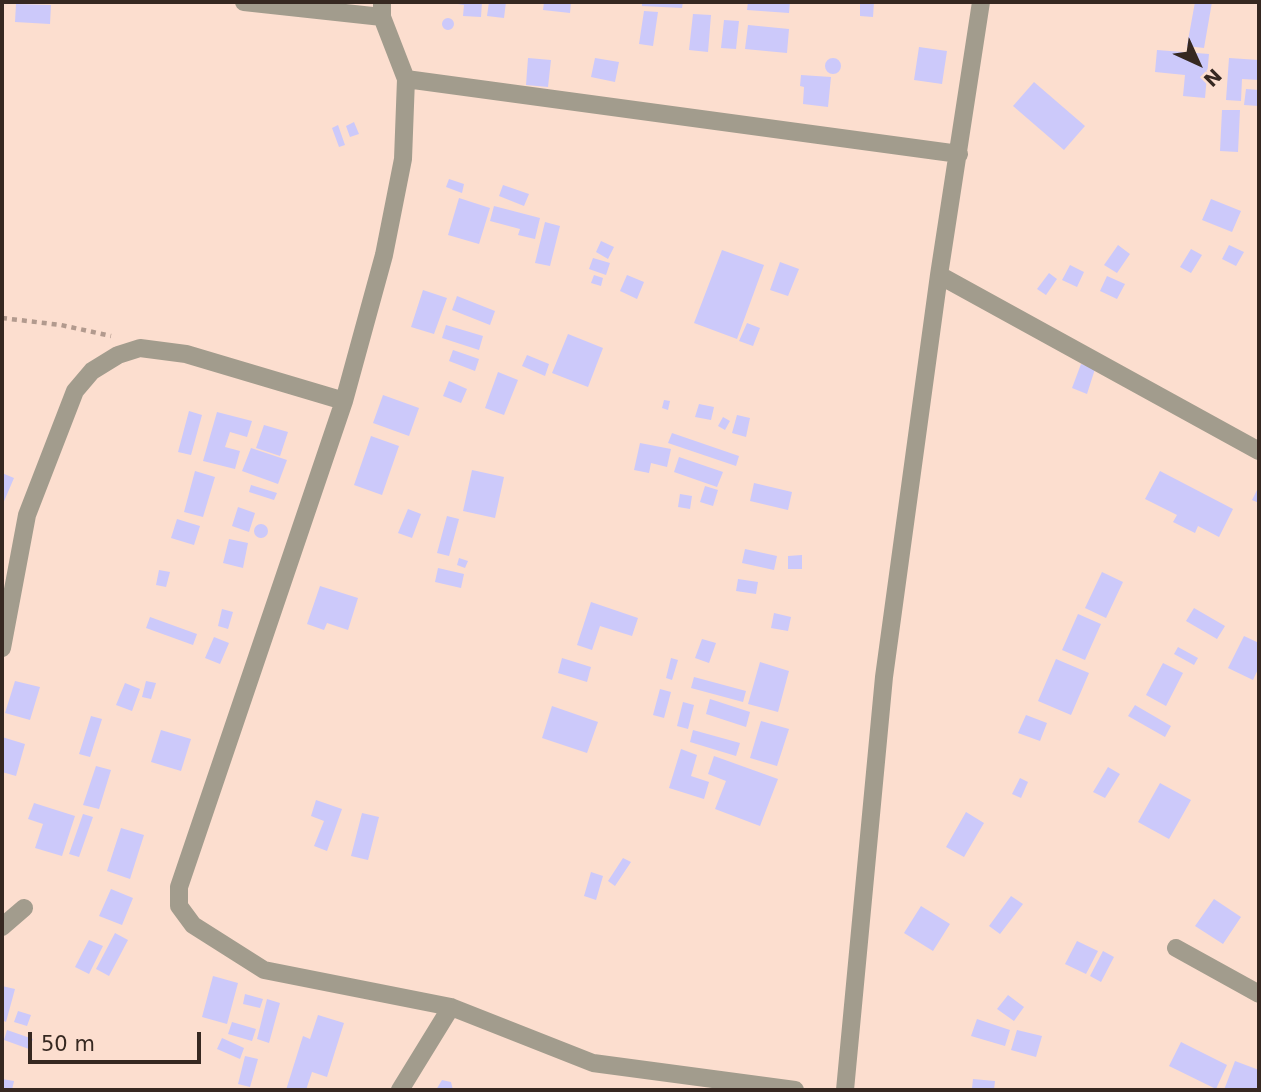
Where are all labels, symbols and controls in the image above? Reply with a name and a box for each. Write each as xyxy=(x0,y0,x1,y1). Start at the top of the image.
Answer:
north arrow xyxy=(1163,28,1233,98)
text: N xyxy=(1199,64,1226,91)
scale bar xyxy=(32,1018,205,1062)
text: 50 m xyxy=(41,1032,95,1056)

